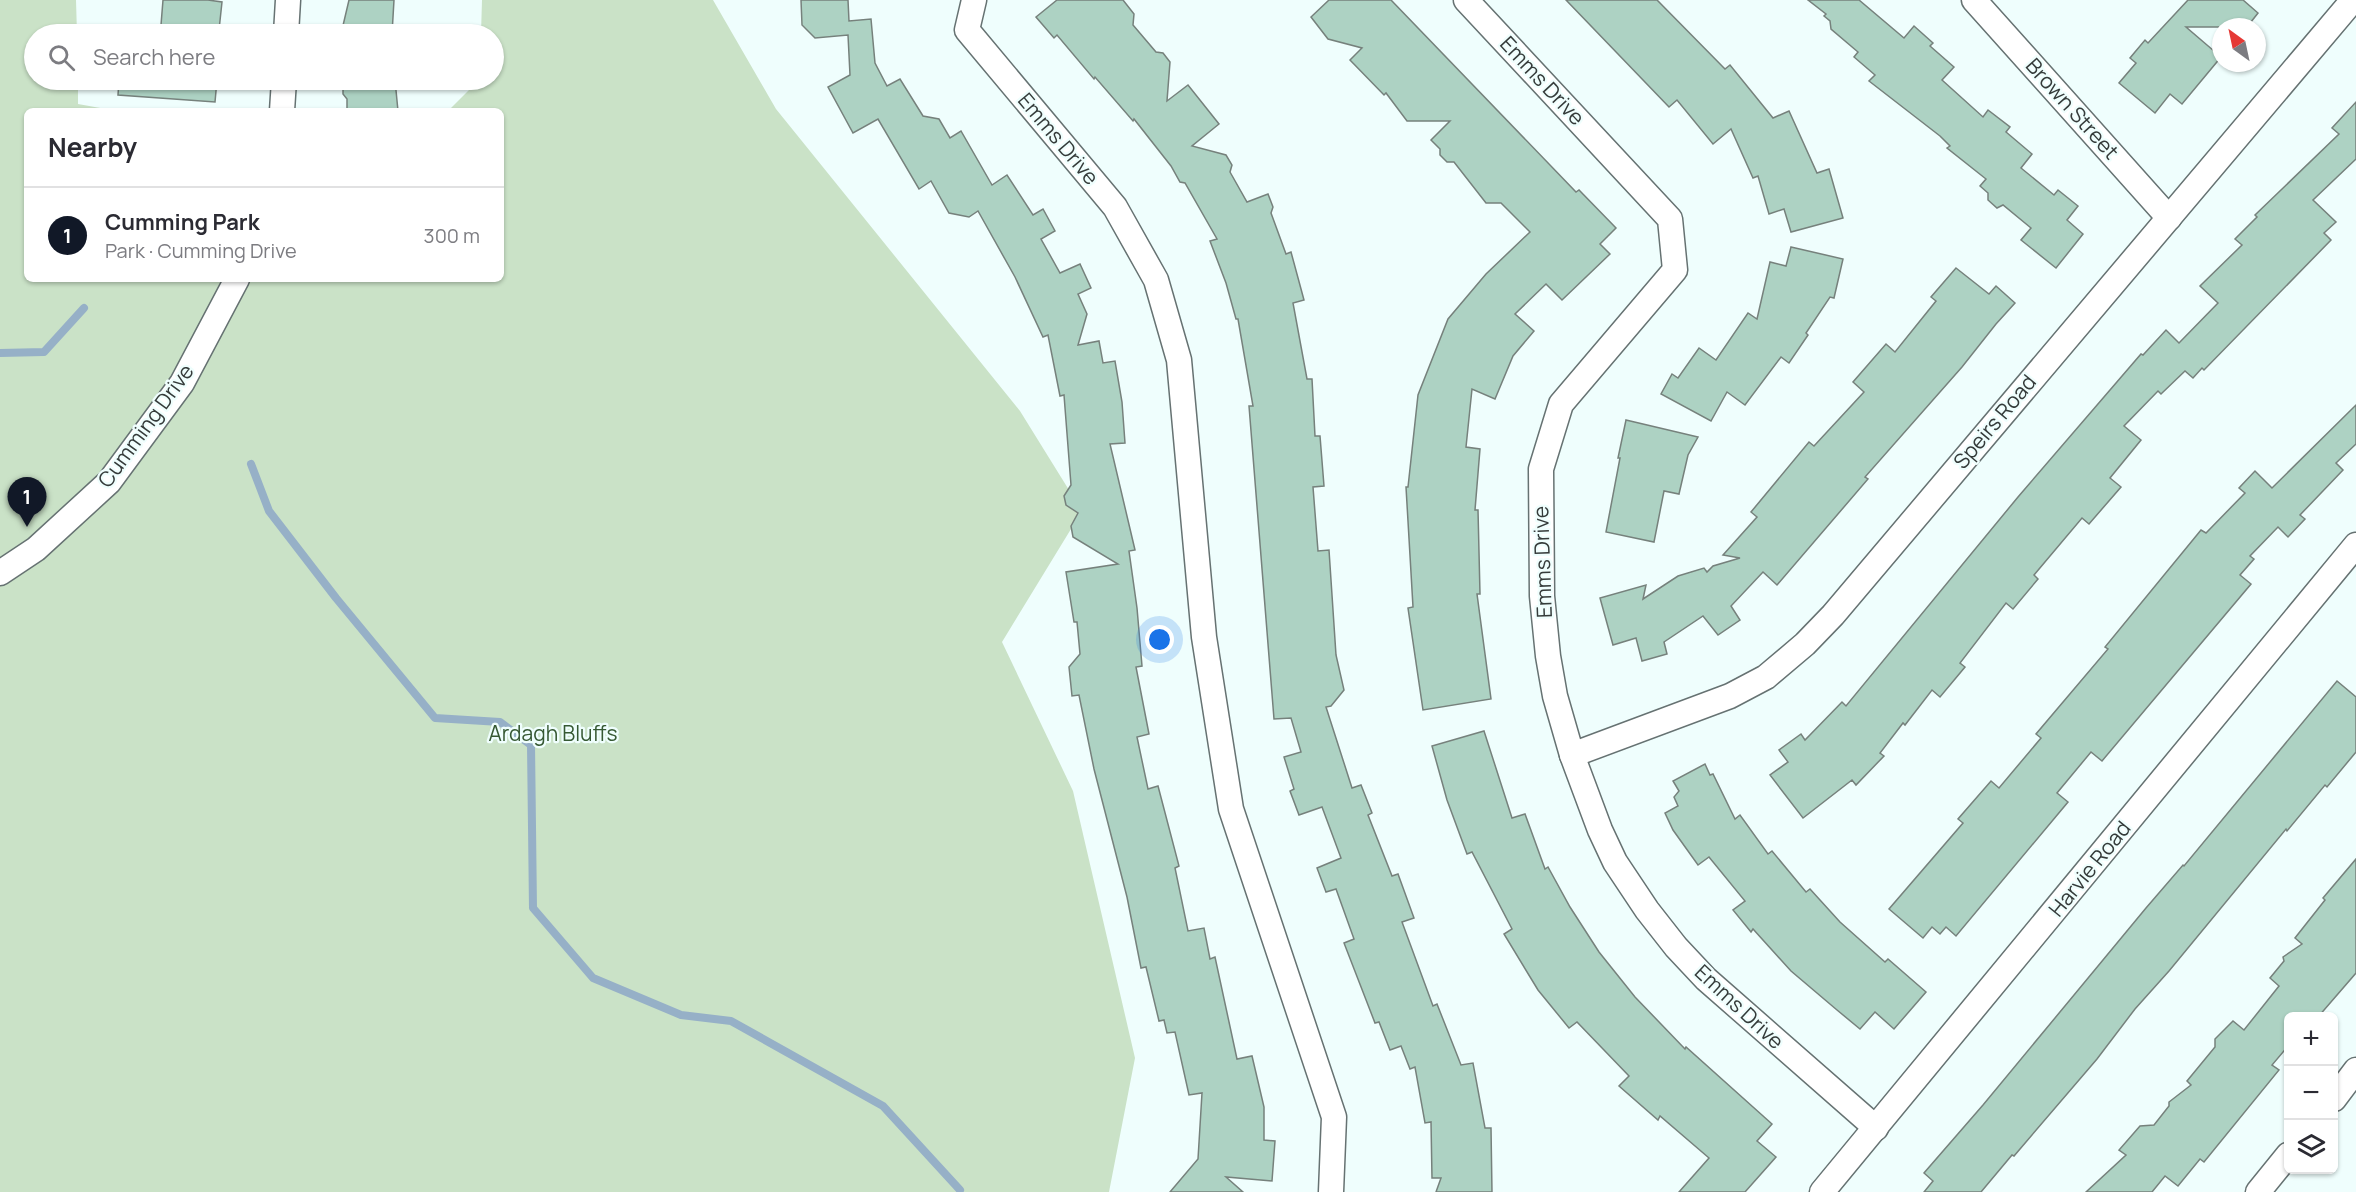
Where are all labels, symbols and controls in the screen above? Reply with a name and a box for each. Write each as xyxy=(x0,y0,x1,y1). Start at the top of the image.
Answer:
north arrow xyxy=(2212,18,2266,72)
search box xyxy=(24,24,504,90)
street label: Emms Drive xyxy=(1494,30,1591,131)
icon: search xyxy=(45,41,78,74)
text: Search here xyxy=(93,42,215,72)
street label: Brown Street xyxy=(2020,52,2126,165)
street label: Emms Drive xyxy=(1012,86,1105,190)
text: Nearby xyxy=(48,129,137,165)
text: Cumming Park xyxy=(105,207,260,237)
text: 1 xyxy=(63,222,72,249)
text: 300 m xyxy=(424,222,480,249)
text: Park · Cumming Drive xyxy=(105,237,297,264)
street label: Cumming Drive xyxy=(91,358,199,493)
street label: Speirs Road xyxy=(1947,368,2042,474)
pin: 1 xyxy=(8,478,46,527)
street label: Emms Drive xyxy=(1526,506,1558,618)
your location xyxy=(1145,625,1174,654)
park label: Ardagh Bluffs xyxy=(488,719,618,747)
street label: Harvie Road xyxy=(2042,815,2136,922)
street label: Emms Drive xyxy=(1689,958,1790,1055)
map controls xyxy=(2284,1012,2338,1174)
button: + xyxy=(2284,1012,2338,1066)
button: − xyxy=(2284,1066,2338,1120)
button: layers xyxy=(2284,1120,2338,1174)

